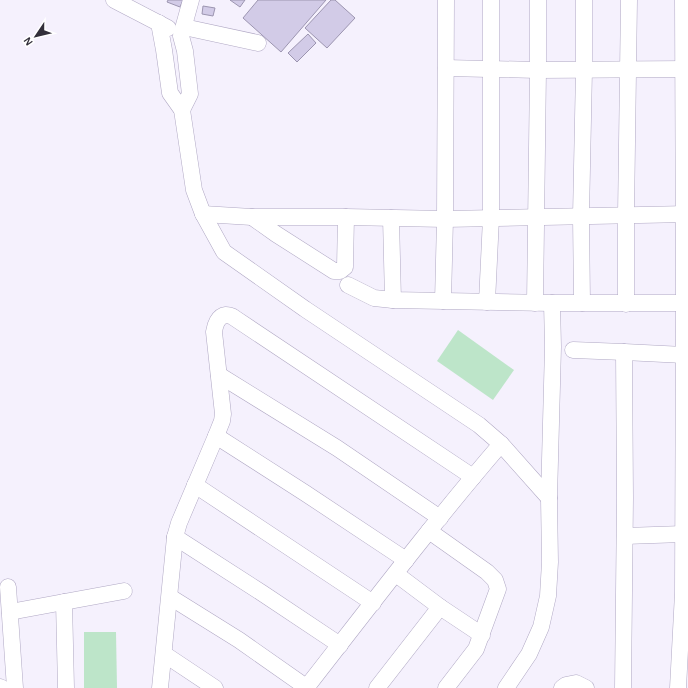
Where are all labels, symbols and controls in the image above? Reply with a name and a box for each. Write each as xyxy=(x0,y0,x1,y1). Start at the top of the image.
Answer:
north arrow xyxy=(16,16,56,56)
text: N xyxy=(22,35,35,48)

